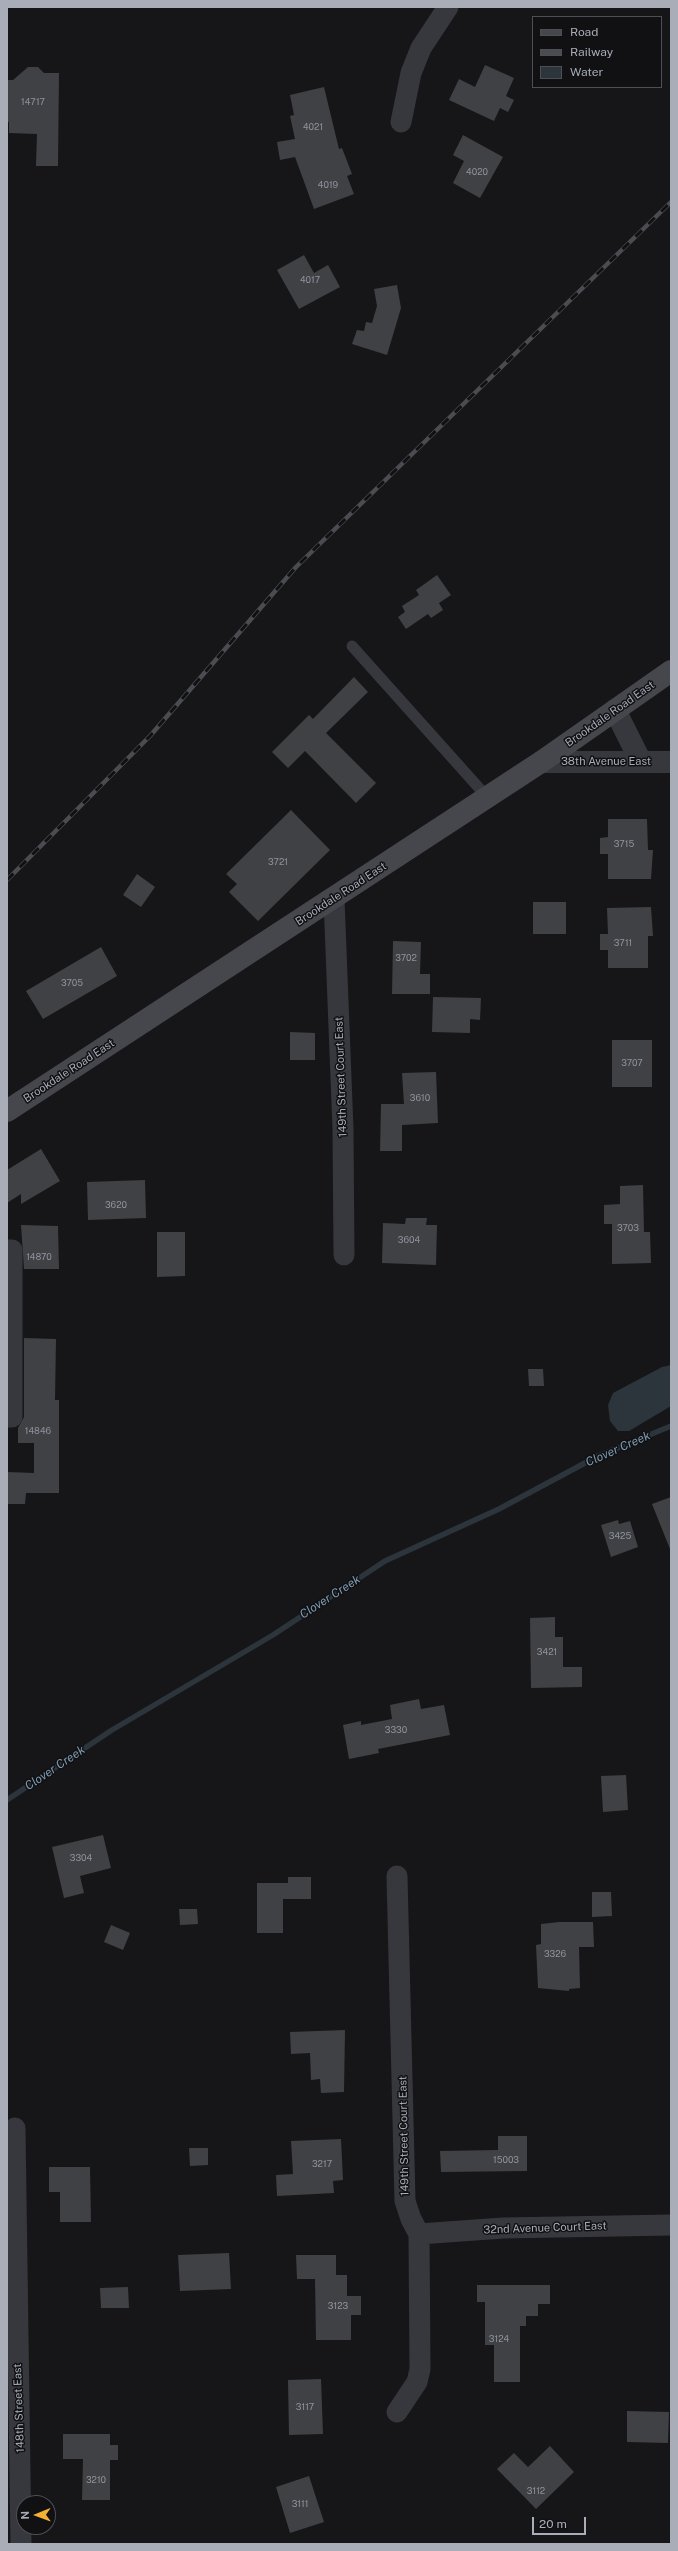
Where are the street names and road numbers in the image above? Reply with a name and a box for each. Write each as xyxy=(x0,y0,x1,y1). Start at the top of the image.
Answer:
street label: Brookdale Road East xyxy=(563,678,657,750)
street label: 38th Avenue East xyxy=(561,755,651,769)
street label: Brookdale Road East xyxy=(293,860,389,928)
street label: 149th Street Court East xyxy=(332,1017,350,1137)
street label: Brookdale Road East xyxy=(21,1037,117,1105)
street label: 149th Street Court East xyxy=(396,2076,412,2196)
street label: 32nd Avenue Court East xyxy=(483,2219,607,2237)
street label: 148th Street East xyxy=(11,2363,27,2453)

